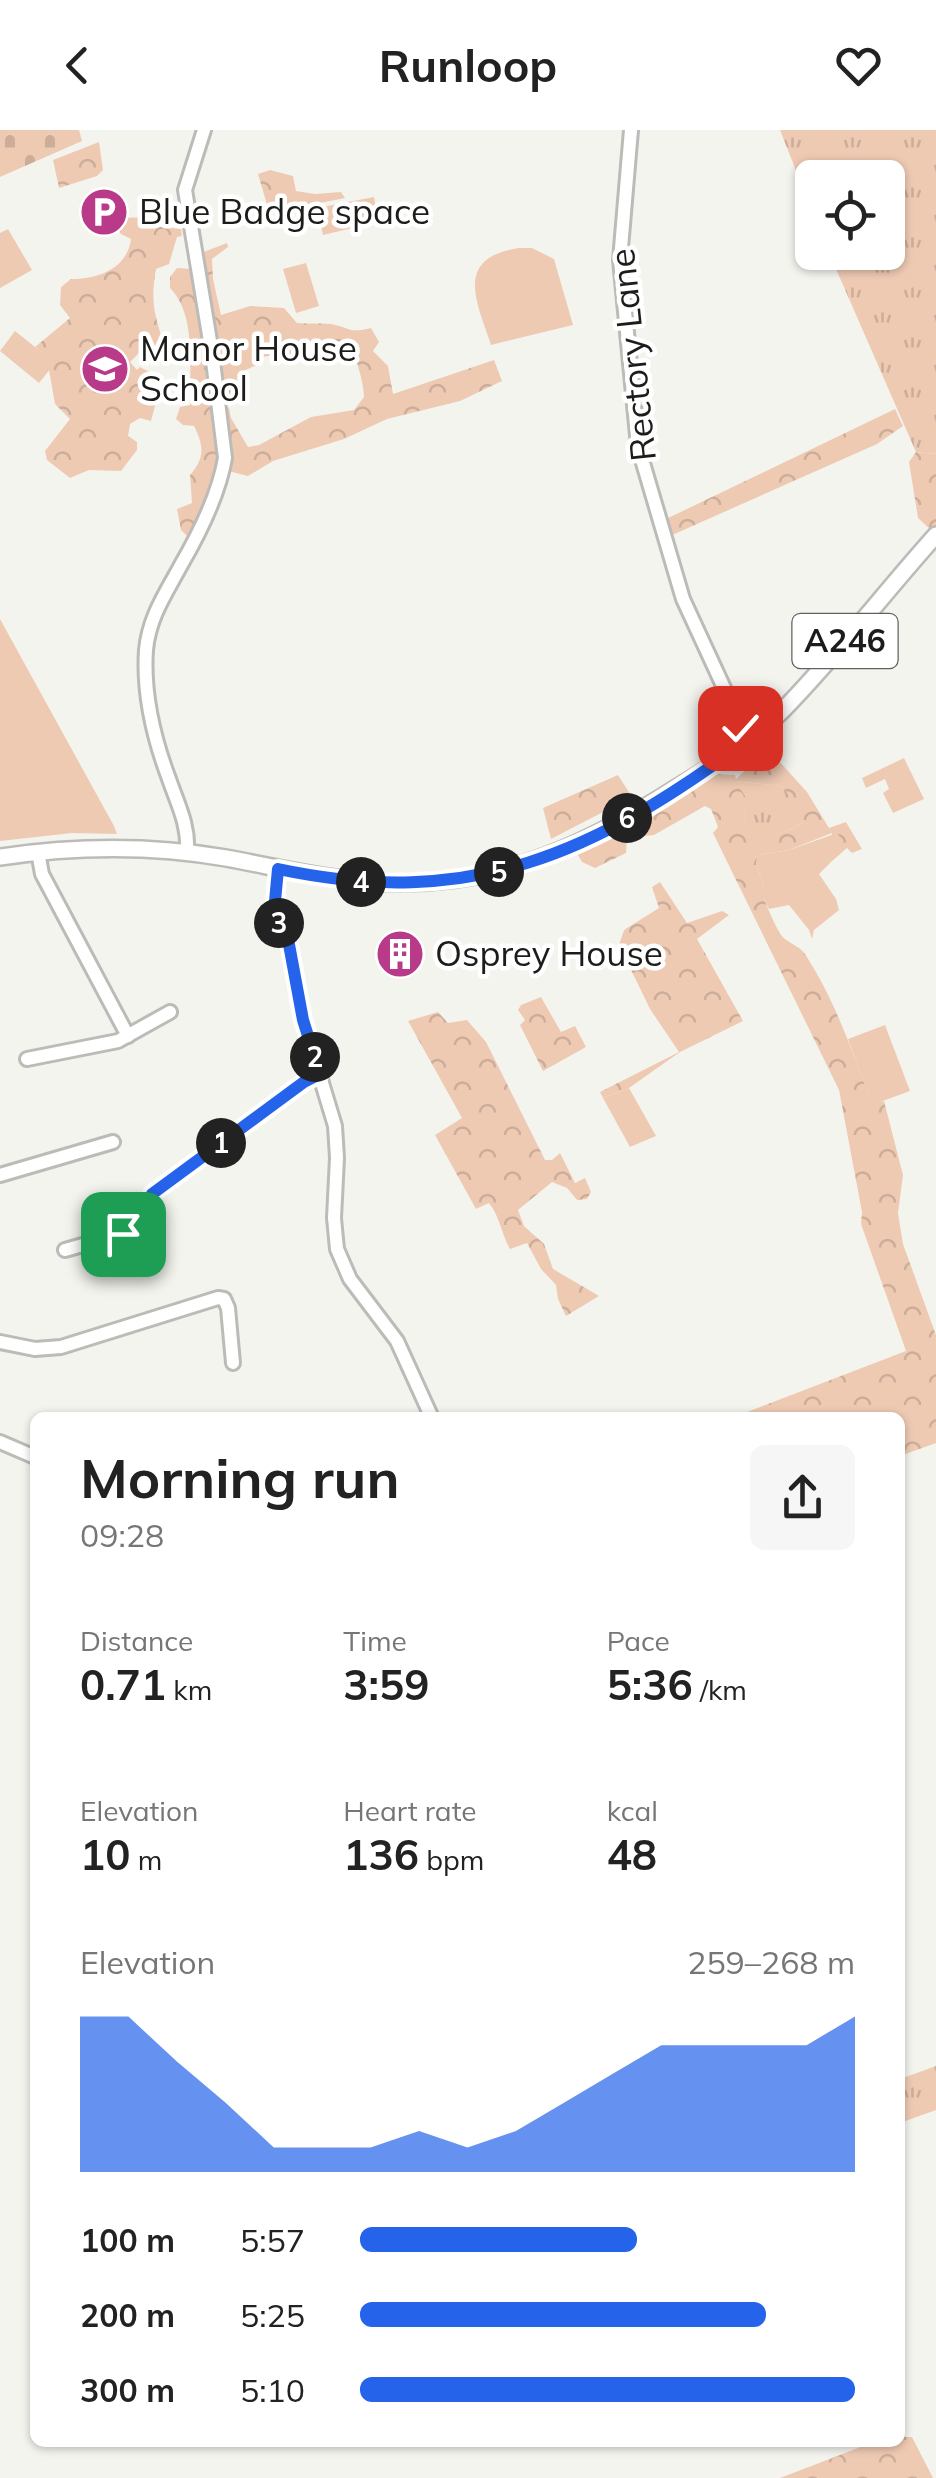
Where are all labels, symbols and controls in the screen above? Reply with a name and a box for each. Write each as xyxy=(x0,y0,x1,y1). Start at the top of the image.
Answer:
text: Runloop xyxy=(379,37,557,93)
icon: back xyxy=(50,38,105,93)
icon: heart xyxy=(831,38,886,93)
map controls xyxy=(795,160,905,270)
button: locate xyxy=(795,160,905,270)
parking icon: Blue Badge space xyxy=(78,186,130,238)
place label: Blue Badge space xyxy=(139,189,430,233)
street label: Rectory Lane xyxy=(599,247,665,464)
place label: Manor House School xyxy=(140,326,357,410)
school or university icon: Manor House School xyxy=(79,343,131,395)
road number: A246 xyxy=(792,614,898,668)
pin xyxy=(698,686,783,771)
icon: check xyxy=(713,701,768,756)
pin: 6 xyxy=(602,793,652,843)
text: 6 xyxy=(619,800,635,835)
pin: 5 xyxy=(474,847,524,897)
text: 5 xyxy=(491,854,507,889)
pin: 4 xyxy=(336,857,386,907)
text: 4 xyxy=(353,864,369,899)
pin: 3 xyxy=(254,898,304,948)
text: 3 xyxy=(271,905,287,940)
building icon: Osprey House xyxy=(374,928,426,980)
place label: Osprey House xyxy=(435,931,663,975)
pin: 2 xyxy=(290,1032,340,1082)
text: 2 xyxy=(307,1039,323,1074)
pin: 1 xyxy=(196,1118,246,1168)
text: 1 xyxy=(213,1125,229,1160)
pin xyxy=(81,1192,166,1277)
icon: arrive xyxy=(96,1207,151,1262)
text: Morning run xyxy=(80,1443,400,1512)
button: share xyxy=(750,1445,855,1550)
text: 09:28 xyxy=(80,1515,164,1555)
text: Distance xyxy=(80,1623,193,1658)
text: Time xyxy=(343,1623,407,1658)
text: Pace xyxy=(607,1623,670,1658)
text: 0.71 xyxy=(80,1658,166,1711)
text: 3:59 xyxy=(343,1658,429,1711)
text: 5:36 xyxy=(607,1658,693,1711)
text: km xyxy=(166,1672,212,1707)
text: /km xyxy=(693,1672,747,1707)
text: Elevation xyxy=(80,1793,198,1828)
text: Heart rate xyxy=(343,1793,477,1828)
text: kcal xyxy=(607,1793,658,1828)
text: 10 xyxy=(80,1828,130,1881)
text: 136 xyxy=(343,1828,419,1881)
text: 48 xyxy=(607,1828,657,1881)
text: m xyxy=(130,1842,162,1877)
text: bpm xyxy=(419,1842,484,1877)
text: Elevation xyxy=(80,1942,215,1982)
text: 259–268 m xyxy=(687,1942,855,1982)
text: 100 m xyxy=(80,2220,175,2260)
text: 5:57 xyxy=(240,2220,305,2260)
text: 200 m xyxy=(80,2295,175,2335)
text: 5:25 xyxy=(240,2295,305,2335)
text: 300 m xyxy=(80,2370,175,2410)
text: 5:10 xyxy=(240,2370,305,2410)

